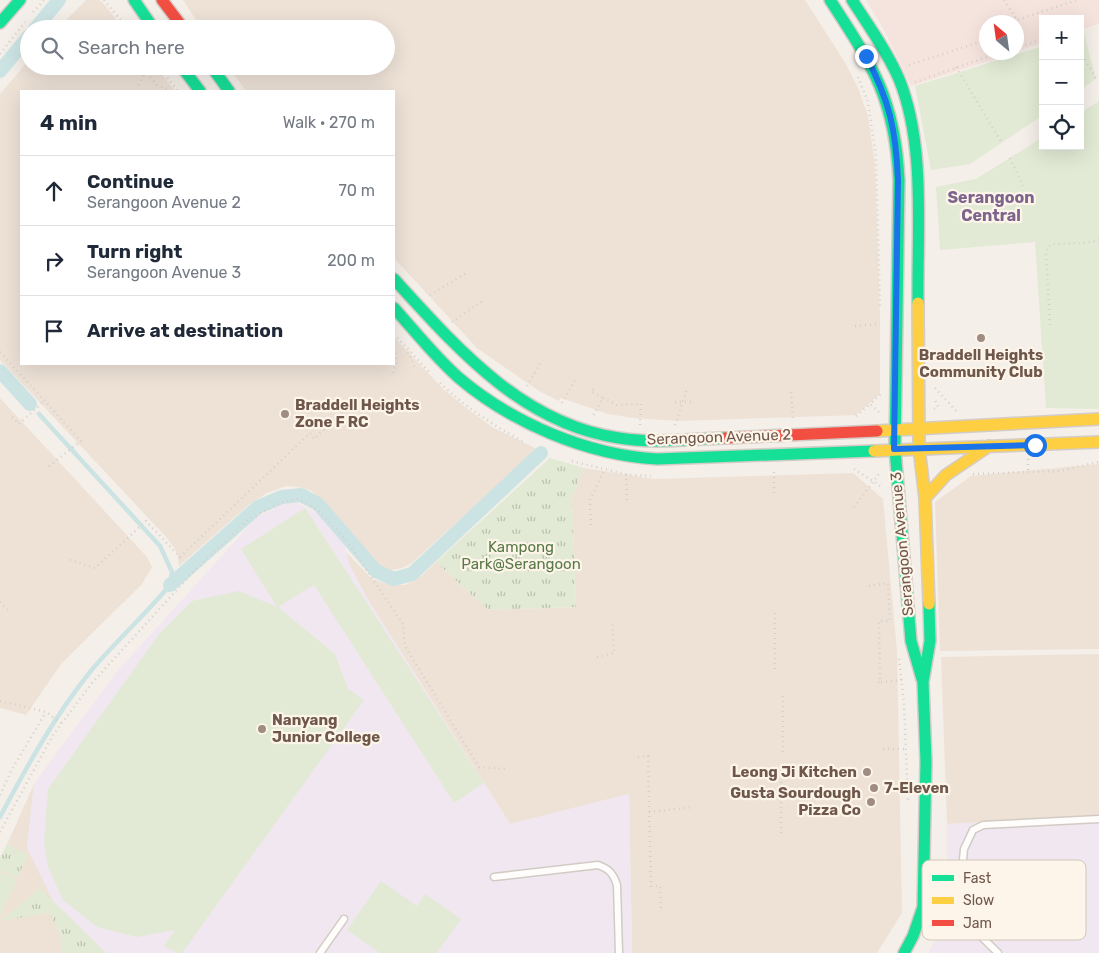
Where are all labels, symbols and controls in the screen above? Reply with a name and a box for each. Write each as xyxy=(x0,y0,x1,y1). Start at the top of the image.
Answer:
north arrow xyxy=(979,15,1024,60)
map controls xyxy=(1039,15,1084,150)
button: + xyxy=(1039,15,1084,60)
search box xyxy=(20,20,395,75)
icon: search xyxy=(38,34,66,62)
text: Search here xyxy=(78,36,185,59)
route end xyxy=(855,45,878,68)
button: − xyxy=(1039,60,1084,105)
button: locate xyxy=(1039,105,1084,150)
text: 4 min xyxy=(40,110,98,135)
text: Walk · 270 m xyxy=(283,113,375,132)
text: Continue xyxy=(87,170,174,193)
icon: ahead xyxy=(40,177,68,205)
text: 70 m xyxy=(338,181,375,200)
district label: Serangoon Central xyxy=(948,188,1034,225)
text: Serangoon Avenue 2 xyxy=(87,193,241,212)
text: Turn right xyxy=(87,240,182,263)
icon: right xyxy=(40,247,68,275)
text: 200 m xyxy=(327,251,375,270)
text: Serangoon Avenue 3 xyxy=(87,263,241,282)
icon: arrive xyxy=(40,317,68,345)
text: Arrive at destination xyxy=(87,319,283,342)
marker: Braddell Heights Community Club xyxy=(975,332,987,344)
place label: Braddell Heights Community Club xyxy=(919,346,1043,381)
place label: Braddell Heights Zone F RC xyxy=(295,396,420,431)
marker: Braddell Heights Zone F RC xyxy=(279,408,291,420)
street label: Serangoon Avenue 2 xyxy=(647,425,792,449)
route start xyxy=(1024,434,1047,457)
street label: Serangoon Avenue 3 xyxy=(887,471,917,617)
park label: Kampong Park@Serangoon xyxy=(461,538,581,573)
place label: Nanyang Junior College xyxy=(272,711,380,746)
marker: Nanyang Junior College xyxy=(256,723,268,735)
place label: Leong Ji Kitchen xyxy=(732,763,857,781)
marker: Leong Ji Kitchen xyxy=(861,766,873,778)
place label: 7-Eleven xyxy=(884,779,949,797)
marker: 7-Eleven xyxy=(868,782,880,794)
place label: Gusta Sourdough Pizza Co xyxy=(730,784,861,819)
marker: Gusta Sourdough Pizza Co xyxy=(865,796,877,808)
legend xyxy=(922,860,1086,940)
text: Fast xyxy=(963,870,992,887)
text: Slow xyxy=(963,892,994,909)
text: Jam xyxy=(963,915,992,932)

